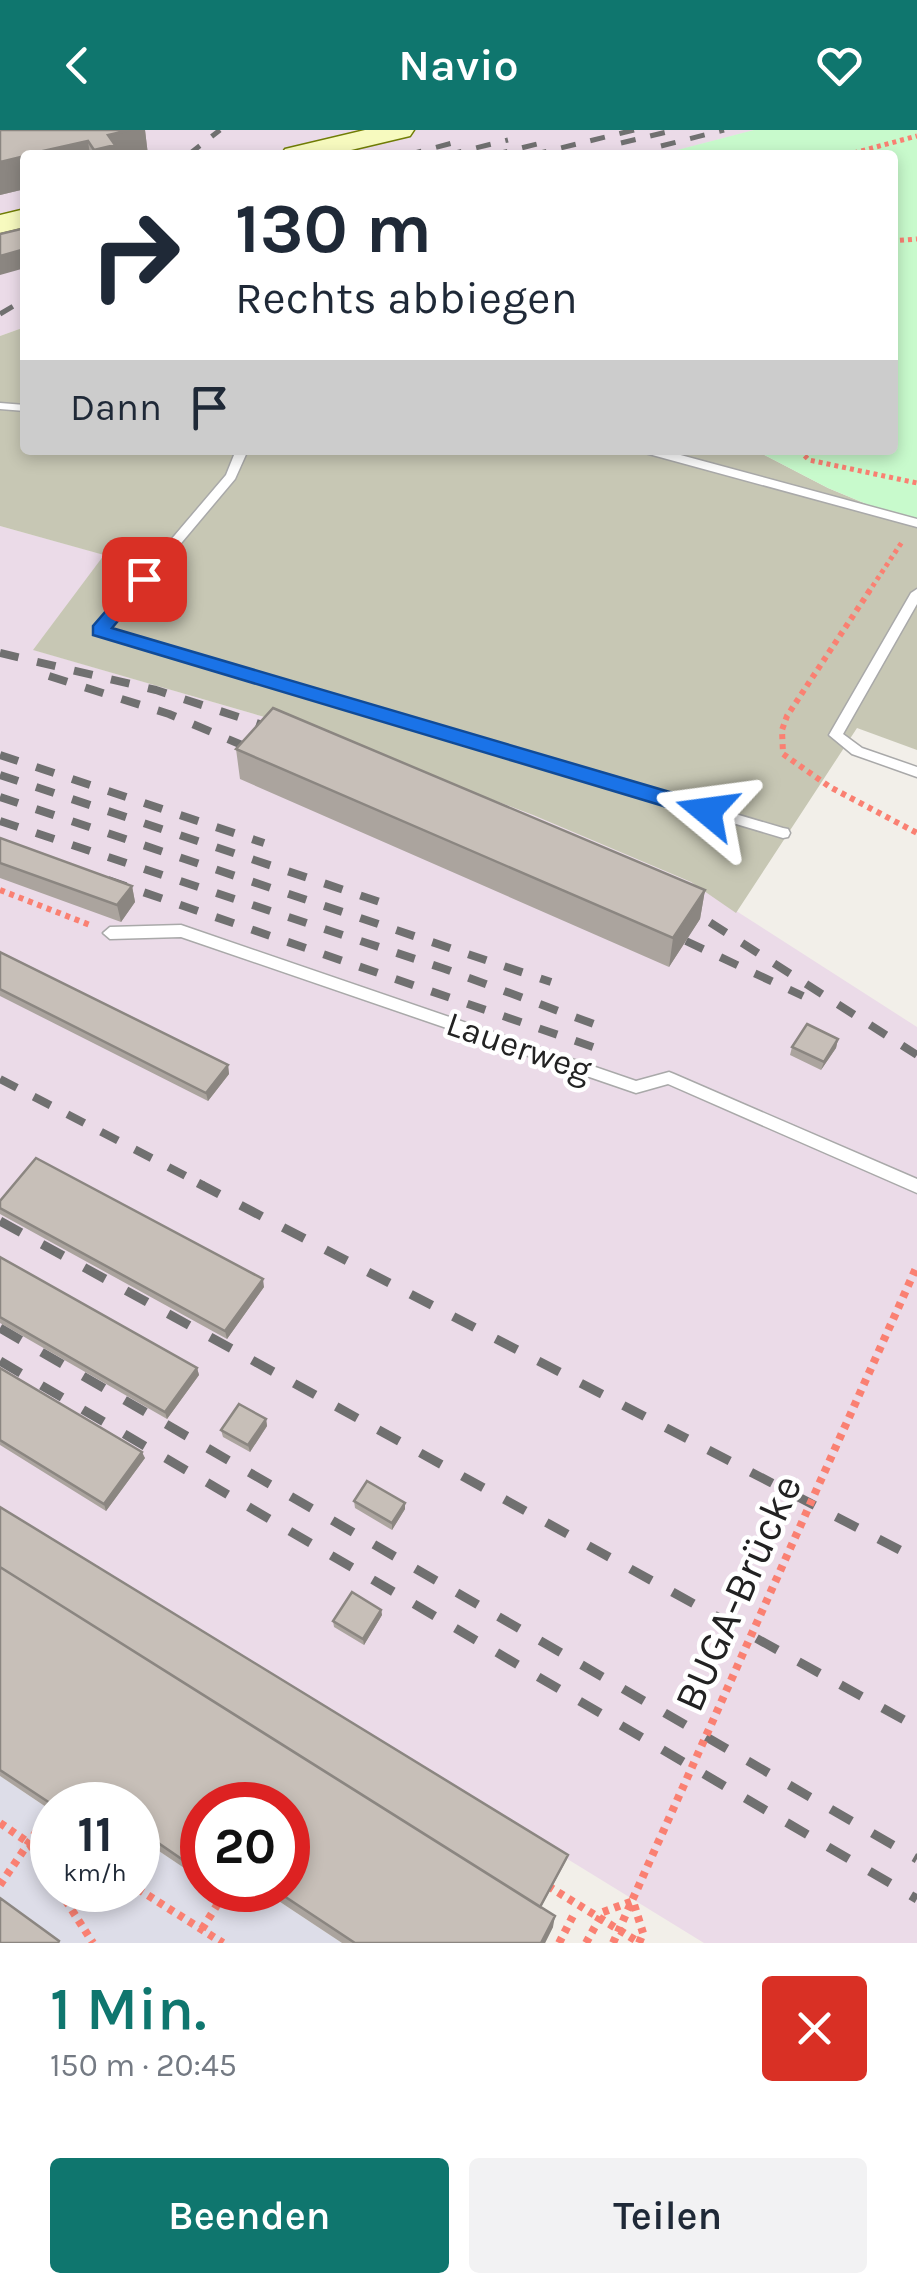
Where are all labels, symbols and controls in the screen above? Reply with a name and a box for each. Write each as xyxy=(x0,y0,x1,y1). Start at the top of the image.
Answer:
icon: back xyxy=(50,38,105,93)
icon: heart xyxy=(812,38,867,93)
text: Navio xyxy=(398,39,519,91)
text: 130 m xyxy=(235,188,432,270)
icon: right xyxy=(70,190,200,320)
text: Rechts abbiegen xyxy=(235,272,578,324)
icon: arrive xyxy=(182,380,237,435)
text: Dann xyxy=(70,385,162,430)
pin xyxy=(102,537,187,622)
icon: arrive xyxy=(117,552,172,607)
position arrow xyxy=(655,759,759,863)
street label: Lauerweg xyxy=(441,1003,597,1091)
street label: BUGA-Brücke xyxy=(664,1467,812,1719)
speed limit sign: 20 xyxy=(180,1782,310,1912)
text: 11 xyxy=(77,1805,113,1864)
text: km/h xyxy=(63,1858,127,1887)
text: 1 Min. xyxy=(50,1974,206,2044)
button: close xyxy=(762,1976,867,2081)
text: 150 m · 20:45 xyxy=(50,2047,237,2084)
button: Beenden xyxy=(50,2158,449,2273)
button: Teilen xyxy=(469,2158,867,2273)

